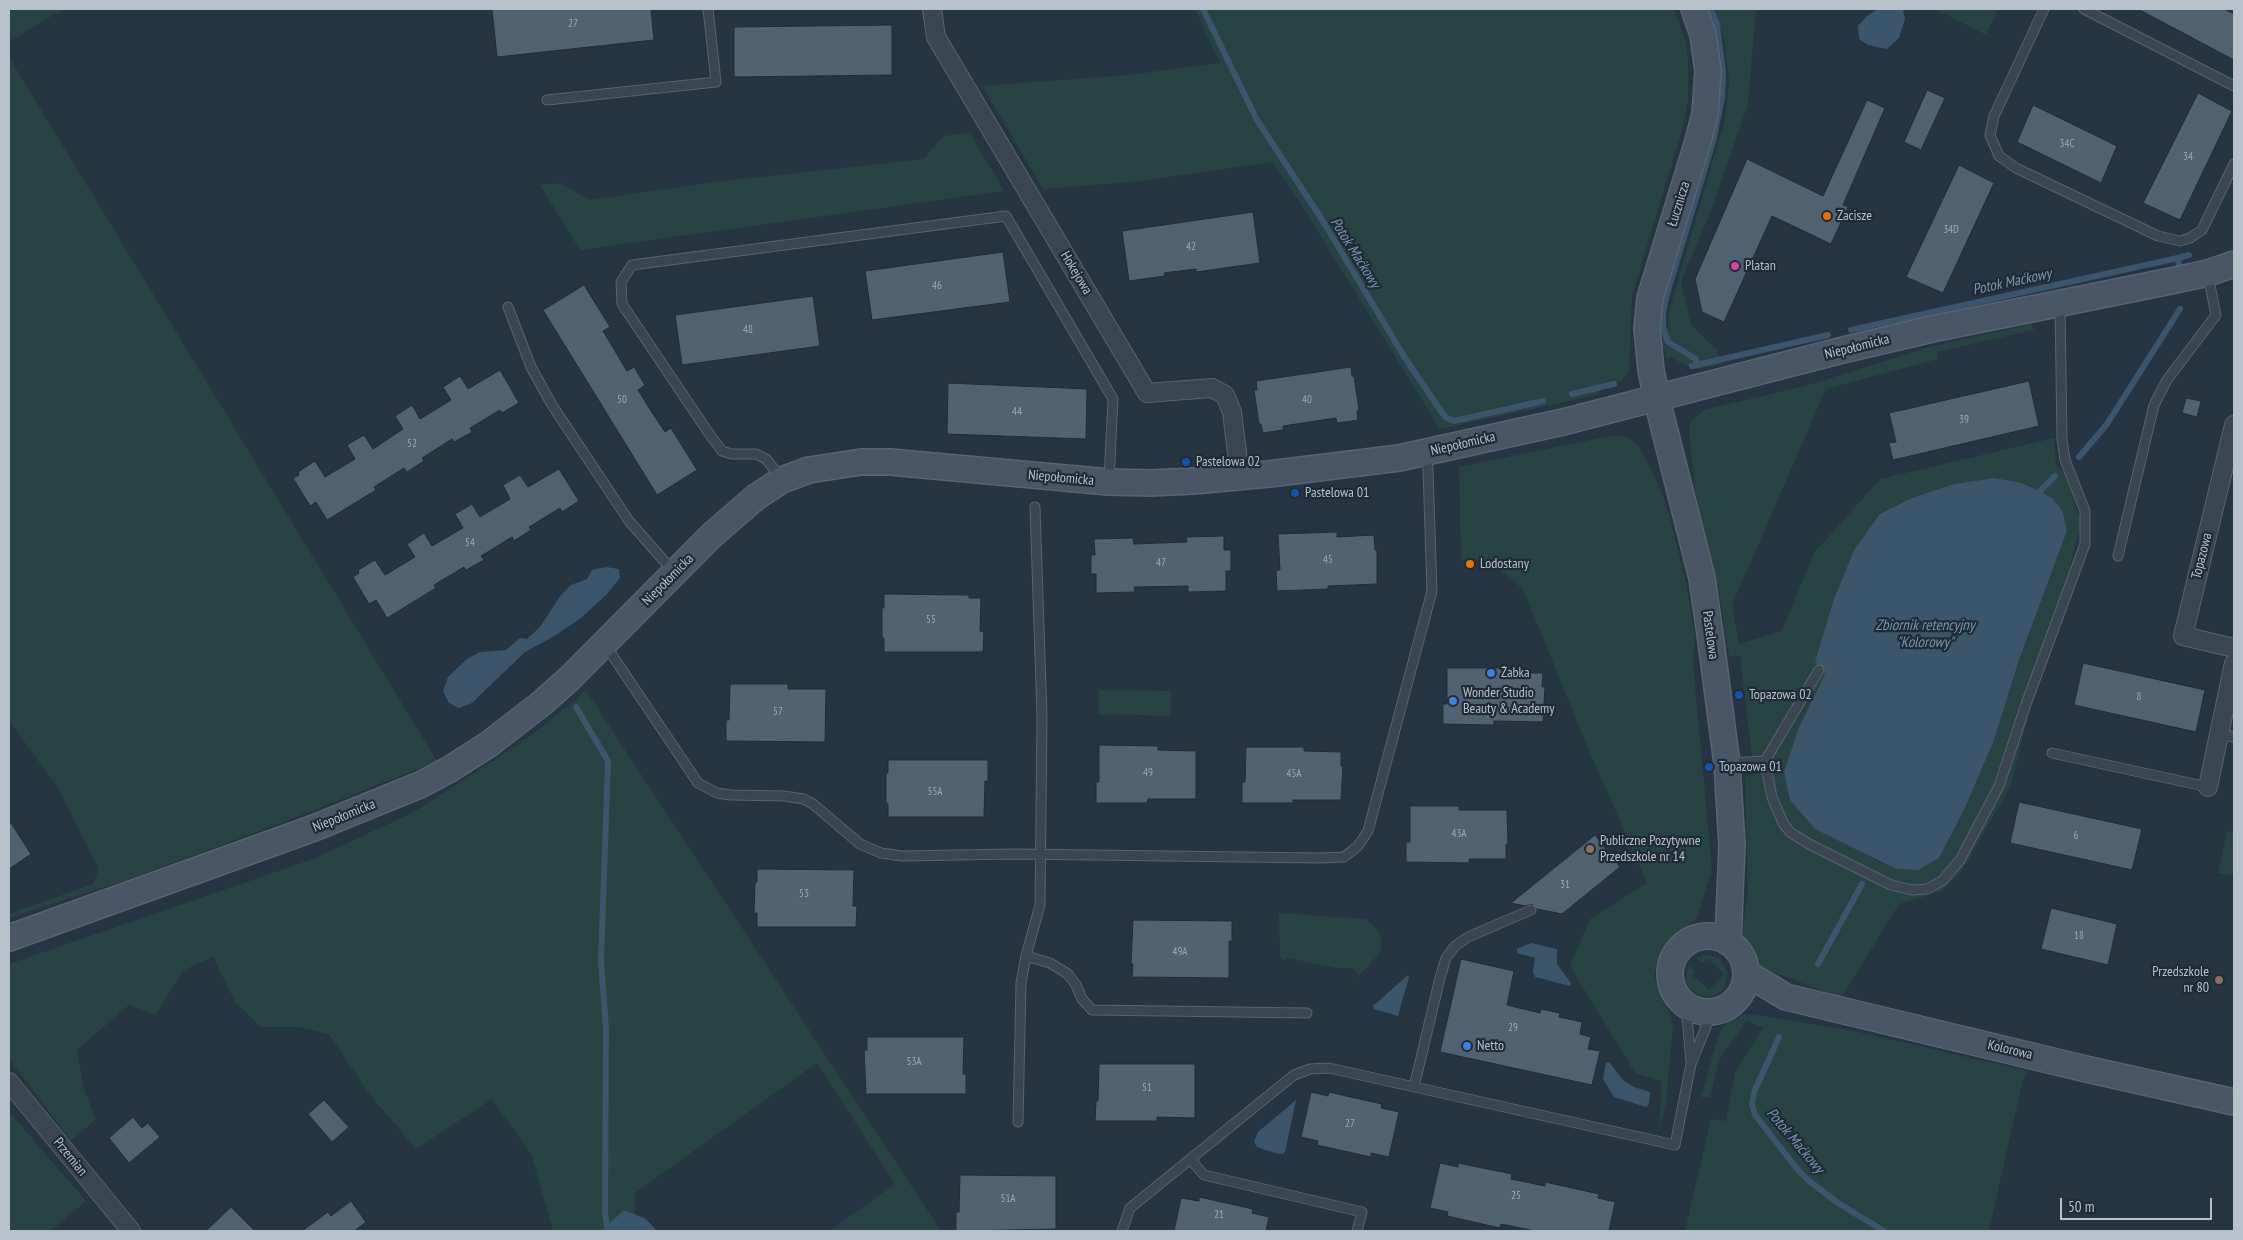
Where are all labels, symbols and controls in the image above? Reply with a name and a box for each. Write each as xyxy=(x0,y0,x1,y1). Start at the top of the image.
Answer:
house number: 27 xyxy=(568,17,578,31)
house number: 34C xyxy=(2060,137,2074,151)
house number: 34 xyxy=(2183,150,2193,164)
street label: Łucznicza xyxy=(1664,179,1694,229)
place label: Zacisze xyxy=(1837,208,1872,224)
marker: Zacisze xyxy=(1821,210,1833,222)
water label: Potok Maćkowy xyxy=(1326,214,1384,292)
house number: 34D xyxy=(1943,223,1959,237)
house number: 42 xyxy=(1186,240,1196,254)
street label: Hokejowa xyxy=(1057,248,1095,298)
place label: Platan xyxy=(1745,258,1776,274)
marker: Platan xyxy=(1729,260,1741,272)
water label: Potok Maćkowy xyxy=(1971,265,2053,299)
house number: 46 xyxy=(932,279,942,293)
house number: 48 xyxy=(743,323,753,337)
street label: Niepołomicka xyxy=(1823,331,1891,363)
house number: 50 xyxy=(617,393,627,407)
house number: 40 xyxy=(1302,393,1312,407)
house number: 44 xyxy=(1012,405,1022,419)
house number: 39 xyxy=(1959,413,1969,427)
street label: Niepołomicka xyxy=(1429,428,1497,460)
house number: 52 xyxy=(407,437,417,451)
place label: Pastelowa 02 xyxy=(1196,454,1260,470)
marker: Pastelowa 02 xyxy=(1180,456,1192,468)
street label: Niepołomicka xyxy=(1027,467,1095,489)
place label: Pastelowa 01 xyxy=(1305,485,1369,501)
marker: Pastelowa 01 xyxy=(1289,487,1301,499)
street label: Topazowa xyxy=(2188,531,2216,581)
house number: 54 xyxy=(465,536,475,550)
street label: Niepołomicka xyxy=(639,551,697,609)
house number: 45 xyxy=(1323,553,1333,567)
house number: 47 xyxy=(1156,556,1166,570)
place label: Lodostany xyxy=(1480,556,1529,572)
marker: Lodostany xyxy=(1464,558,1476,570)
street label: Pastelowa xyxy=(1698,610,1722,660)
house number: 55 xyxy=(926,613,936,627)
water label: Zbiornik retencyjny "Kolorowy" xyxy=(1875,617,1975,652)
place label: Żabka xyxy=(1501,665,1530,681)
marker: Żabka xyxy=(1485,667,1497,679)
place label: Wonder Studio Beauty & Academy xyxy=(1463,685,1554,718)
place label: Topazowa 02 xyxy=(1749,687,1812,703)
marker: Topazowa 02 xyxy=(1733,689,1745,701)
house number: 8 xyxy=(2137,690,2141,704)
marker: Wonder Studio Beauty & Academy xyxy=(1447,695,1459,707)
house number: 57 xyxy=(773,705,783,719)
place label: Topazowa 01 xyxy=(1719,759,1782,775)
marker: Topazowa 01 xyxy=(1703,761,1715,773)
house number: 49 xyxy=(1143,766,1153,780)
house number: 45A xyxy=(1286,767,1302,781)
house number: 55A xyxy=(927,785,943,799)
street label: Niepołomicka xyxy=(310,796,378,836)
house number: 43A xyxy=(1451,827,1467,841)
house number: 6 xyxy=(2074,829,2078,843)
place label: Publiczne Pozytywne Przedszkole nr 14 xyxy=(1600,833,1700,866)
marker: Publiczne Pozytywne Przedszkole nr 14 xyxy=(1584,843,1596,855)
house number: 31 xyxy=(1560,878,1570,892)
house number: 53 xyxy=(799,887,809,901)
house number: 18 xyxy=(2074,929,2084,943)
house number: 49A xyxy=(1172,945,1188,959)
place label: Przedszkole nr 80 xyxy=(2152,964,2209,996)
marker: Przedszkole nr 80 xyxy=(2213,974,2225,986)
house number: 29 xyxy=(1508,1021,1518,1035)
street label: Kolorowa xyxy=(1986,1037,2034,1063)
place label: Netto xyxy=(1477,1038,1504,1054)
marker: Netto xyxy=(1461,1040,1473,1052)
house number: 53A xyxy=(906,1055,922,1069)
house number: 51 xyxy=(1142,1081,1152,1095)
water label: Potok Maćkowy xyxy=(1762,1105,1828,1177)
house number: 27 xyxy=(1345,1117,1355,1131)
street label: Przemian xyxy=(50,1134,90,1180)
scale bar xyxy=(2063,1188,2216,1220)
house number: 25 xyxy=(1511,1189,1521,1203)
house number: 51A xyxy=(1000,1192,1016,1206)
text: 50 m xyxy=(2068,1197,2094,1216)
house number: 21 xyxy=(1214,1208,1224,1222)

